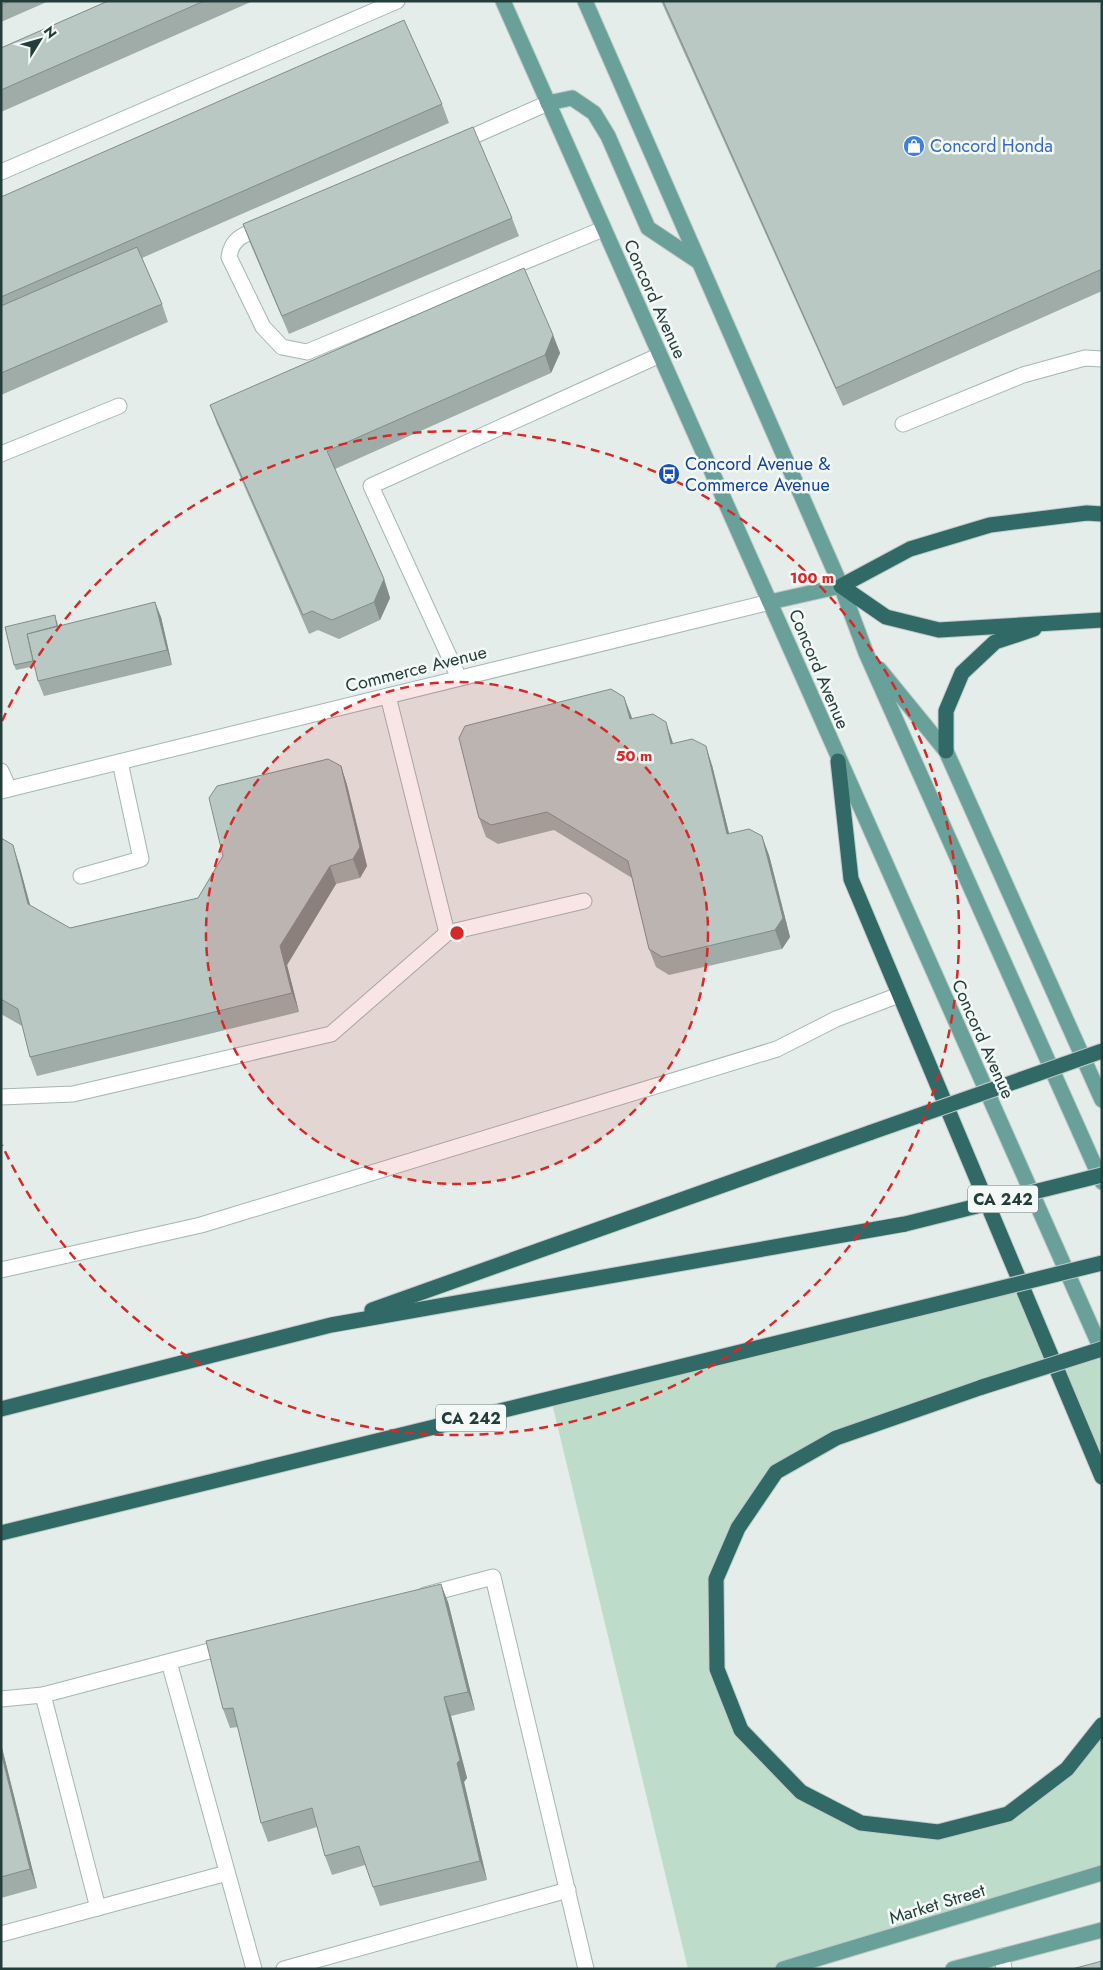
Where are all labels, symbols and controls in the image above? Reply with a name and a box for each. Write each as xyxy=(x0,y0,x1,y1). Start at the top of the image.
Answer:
north arrow xyxy=(15,15,65,65)
text: N xyxy=(39,22,62,43)
place label: Concord Honda xyxy=(930,133,1053,159)
shop icon: Concord Honda xyxy=(902,134,926,158)
street label: Concord Avenue xyxy=(617,235,693,363)
place label: Concord Avenue & Commerce Avenue xyxy=(685,451,831,498)
bus stop icon: Concord Avenue & Commerce Avenue xyxy=(657,462,681,486)
text: 100 m xyxy=(790,567,834,589)
street label: Concord Avenue xyxy=(782,605,856,733)
street label: Commerce Avenue xyxy=(343,639,489,699)
text: 50 m xyxy=(616,745,652,767)
centre of rings xyxy=(448,924,466,942)
street label: Concord Avenue xyxy=(945,975,1021,1103)
road number: CA 242 xyxy=(968,1186,1038,1212)
road number: CA 242 xyxy=(436,1405,506,1432)
street label: Market Street xyxy=(886,1877,989,1931)

